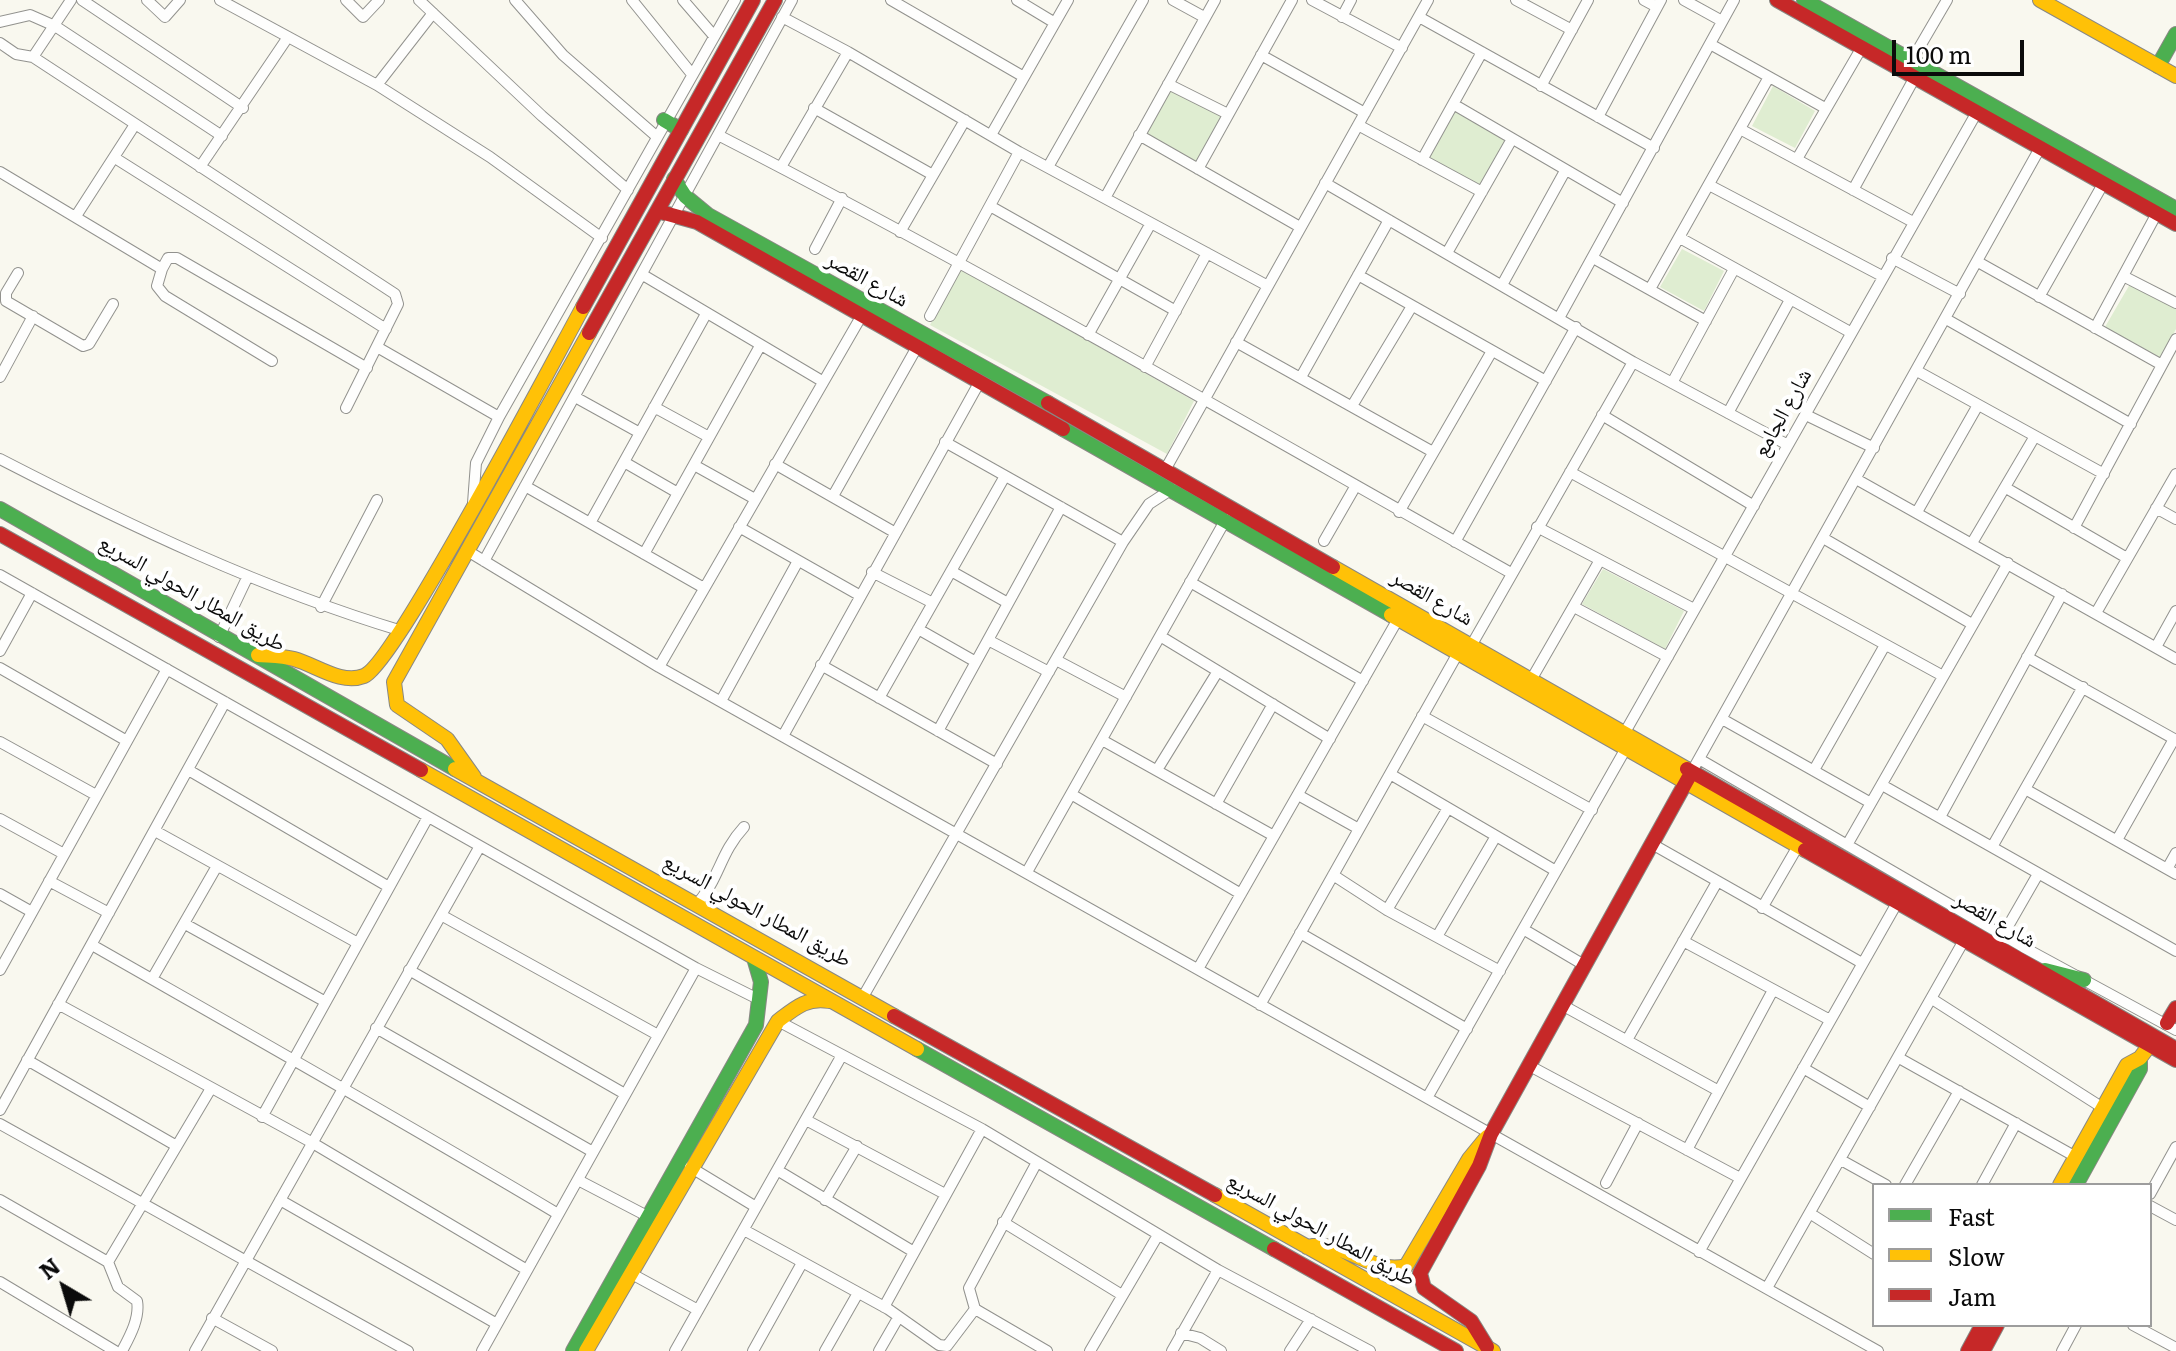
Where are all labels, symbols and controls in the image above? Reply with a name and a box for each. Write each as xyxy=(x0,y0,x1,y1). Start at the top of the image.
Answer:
scale bar xyxy=(1896,24,2028,74)
text: 100 m xyxy=(1906,36,1972,71)
street label: شارع القصر xyxy=(821,246,913,314)
street label: شارع الجامع xyxy=(1748,364,1818,462)
street label: طريق المطار الحولي السريع xyxy=(94,530,290,658)
street label: شارع القصر xyxy=(1386,564,1478,632)
street label: طريق المطار الحولي السريع xyxy=(658,848,856,974)
street label: شارع القصر xyxy=(1949,886,2041,954)
street label: طريق المطار الحولي السريع xyxy=(1222,1167,1420,1293)
legend xyxy=(1872,1183,2152,1327)
text: Fast xyxy=(1948,1198,1995,1233)
text: Slow xyxy=(1948,1238,2005,1273)
north arrow xyxy=(24,1247,104,1327)
text: N xyxy=(31,1249,66,1286)
text: Jam xyxy=(1948,1278,1996,1313)

